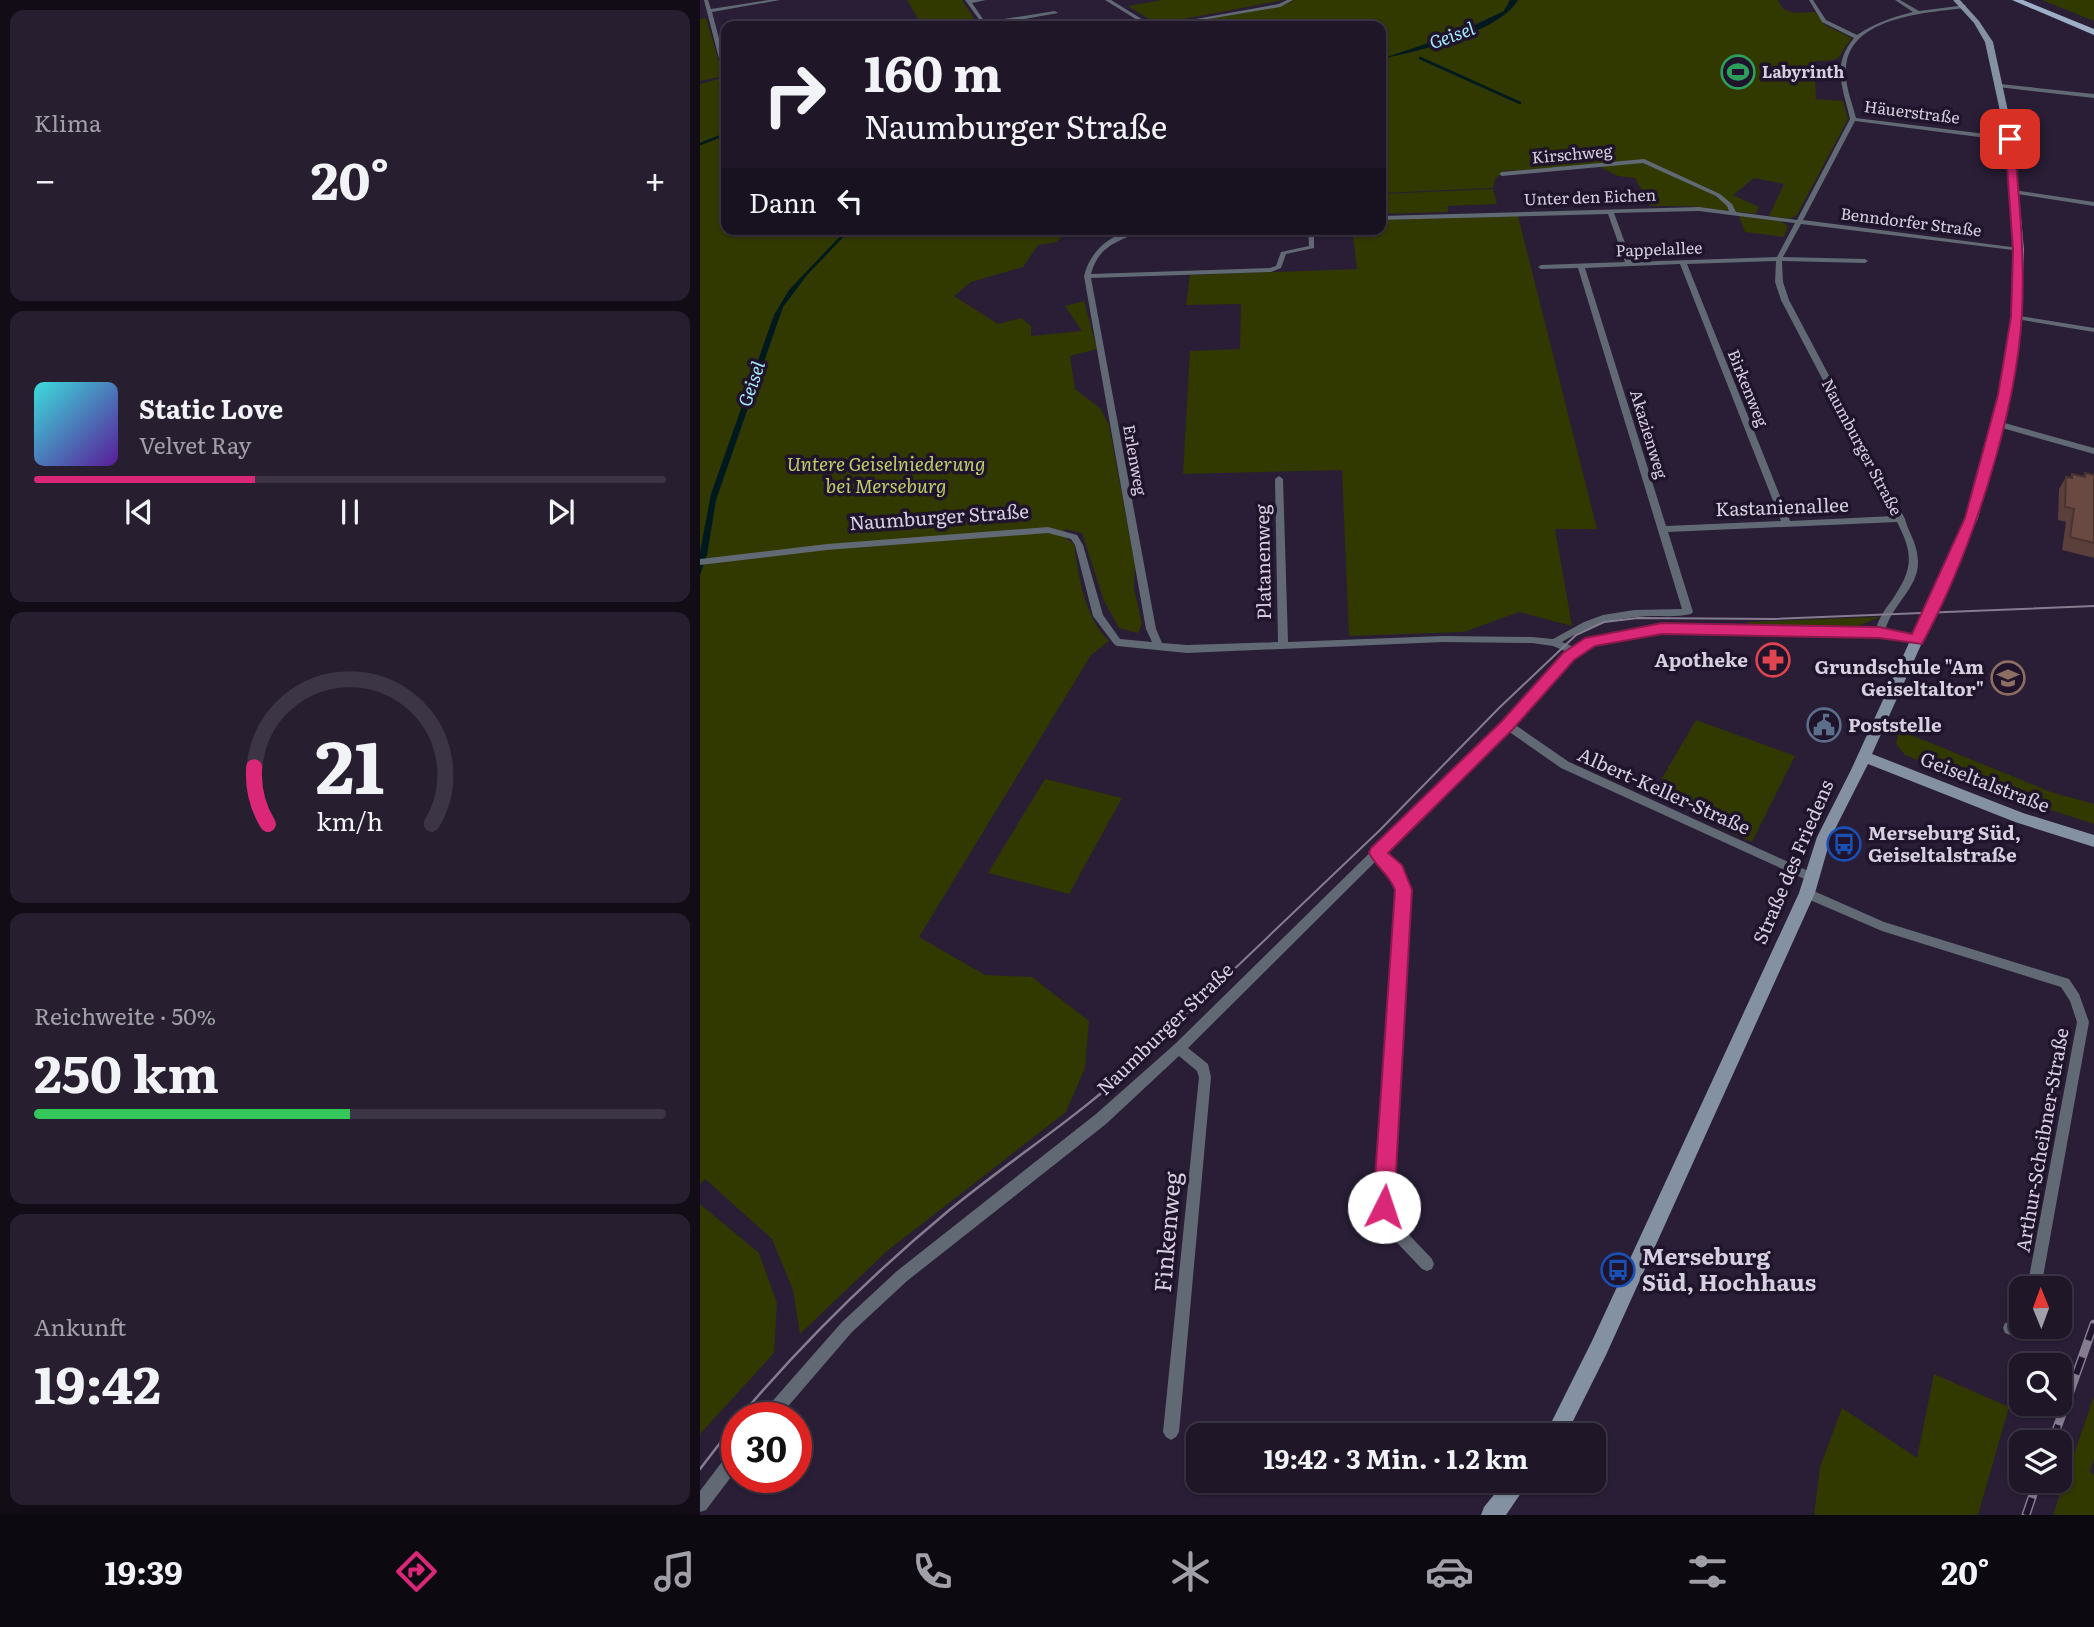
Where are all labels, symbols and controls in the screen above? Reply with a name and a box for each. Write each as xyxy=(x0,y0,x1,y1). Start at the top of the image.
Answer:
water label: Geisel xyxy=(1425,14,1479,55)
text: 160 m xyxy=(864,34,1002,107)
icon: right xyxy=(749,49,840,140)
sports icon: Labyrinth xyxy=(1719,53,1757,91)
place label: Labyrinth xyxy=(1762,59,1844,83)
street label: Häuerstraße xyxy=(1863,93,1961,129)
text: Naumburger Straße xyxy=(864,101,1167,149)
text: Klima xyxy=(34,105,101,139)
pin xyxy=(1980,109,2040,169)
icon: arrive xyxy=(1991,120,2029,158)
street label: Kirschweg xyxy=(1531,138,1613,168)
text: 20° xyxy=(311,139,389,216)
text: − xyxy=(34,149,56,206)
text: + xyxy=(644,149,666,206)
text: Dann xyxy=(749,182,817,221)
icon: left xyxy=(831,182,869,220)
street label: Unter den Eichen xyxy=(1523,182,1657,210)
street label: Benndorfer Straße xyxy=(1839,200,1983,242)
street label: Pappelallee xyxy=(1615,234,1703,262)
street label: Birkenweg xyxy=(1723,345,1775,430)
water label: Geisel xyxy=(730,356,771,410)
street label: Naumburger Straße xyxy=(1817,374,1909,519)
street label: Akazienweg xyxy=(1625,386,1675,481)
text: Static Love xyxy=(139,388,283,427)
street label: Erlenweg xyxy=(1118,423,1154,497)
text: Velvet Ray xyxy=(139,427,251,461)
park label: Untere Geiselniederung bei Merseburg xyxy=(787,449,985,499)
street label: Kastanienallee xyxy=(1715,490,1849,522)
icon: previous xyxy=(120,493,158,531)
icon: pause xyxy=(331,493,369,531)
icon: next xyxy=(542,493,580,531)
street label: Naumburger Straße xyxy=(848,496,1030,536)
street label: Platanenweg xyxy=(1247,504,1277,620)
pharmacy icon: Apotheke xyxy=(1754,641,1792,679)
place label: Apotheke xyxy=(1655,645,1748,673)
place label: Grundschule "Am Geiseltaltor" xyxy=(1814,652,1984,702)
school or university icon: Grundschule "Am Geiseltaltor" xyxy=(1989,659,2027,697)
public building icon: Poststelle xyxy=(1805,706,1843,744)
text: 21 xyxy=(315,708,385,816)
place label: Poststelle xyxy=(1848,710,1942,738)
street label: Albert-Keller-Straße xyxy=(1574,739,1755,841)
street label: Geiseltalstraße xyxy=(1917,744,2054,819)
street label: Straße des Friedens xyxy=(1745,775,1840,948)
text: km/h xyxy=(317,801,383,838)
place label: Merseburg Süd, Geiseltalstraße xyxy=(1868,818,2021,868)
bus stop icon: Merseburg Süd, Geiseltalstraße xyxy=(1825,825,1863,863)
street label: Naumburger Straße xyxy=(1090,956,1239,1101)
text: Reichweite · 50% xyxy=(34,998,216,1032)
street label: Arthur-Scheibner-Straße xyxy=(2007,1025,2075,1254)
text: 250 km xyxy=(34,1032,219,1109)
street label: Finkenweg xyxy=(1144,1170,1188,1294)
position arrow xyxy=(1347,1170,1421,1244)
place label: Merseburg Süd, Hochhaus xyxy=(1642,1238,1816,1298)
bus stop icon: Merseburg Süd, Hochhaus xyxy=(1599,1251,1637,1289)
north arrow xyxy=(2009,1276,2072,1339)
map controls xyxy=(2009,1276,2072,1493)
text: Ankunft xyxy=(34,1309,126,1343)
text: 19:42 xyxy=(34,1343,161,1420)
button: search xyxy=(2009,1353,2072,1416)
speed limit sign: 30 xyxy=(721,1402,812,1493)
button: layers xyxy=(2009,1430,2072,1493)
text: 19:42 · 3 Min. · 1.2 km xyxy=(1264,1438,1528,1477)
text: 19:39 xyxy=(105,1547,183,1595)
icon: directions xyxy=(392,1547,441,1596)
icon: music xyxy=(650,1547,699,1596)
icon: phone xyxy=(908,1547,957,1596)
icon: climate xyxy=(1166,1547,1215,1596)
icon: car xyxy=(1425,1547,1474,1596)
icon: filters xyxy=(1683,1547,1732,1596)
text: 20° xyxy=(1941,1547,1989,1595)

